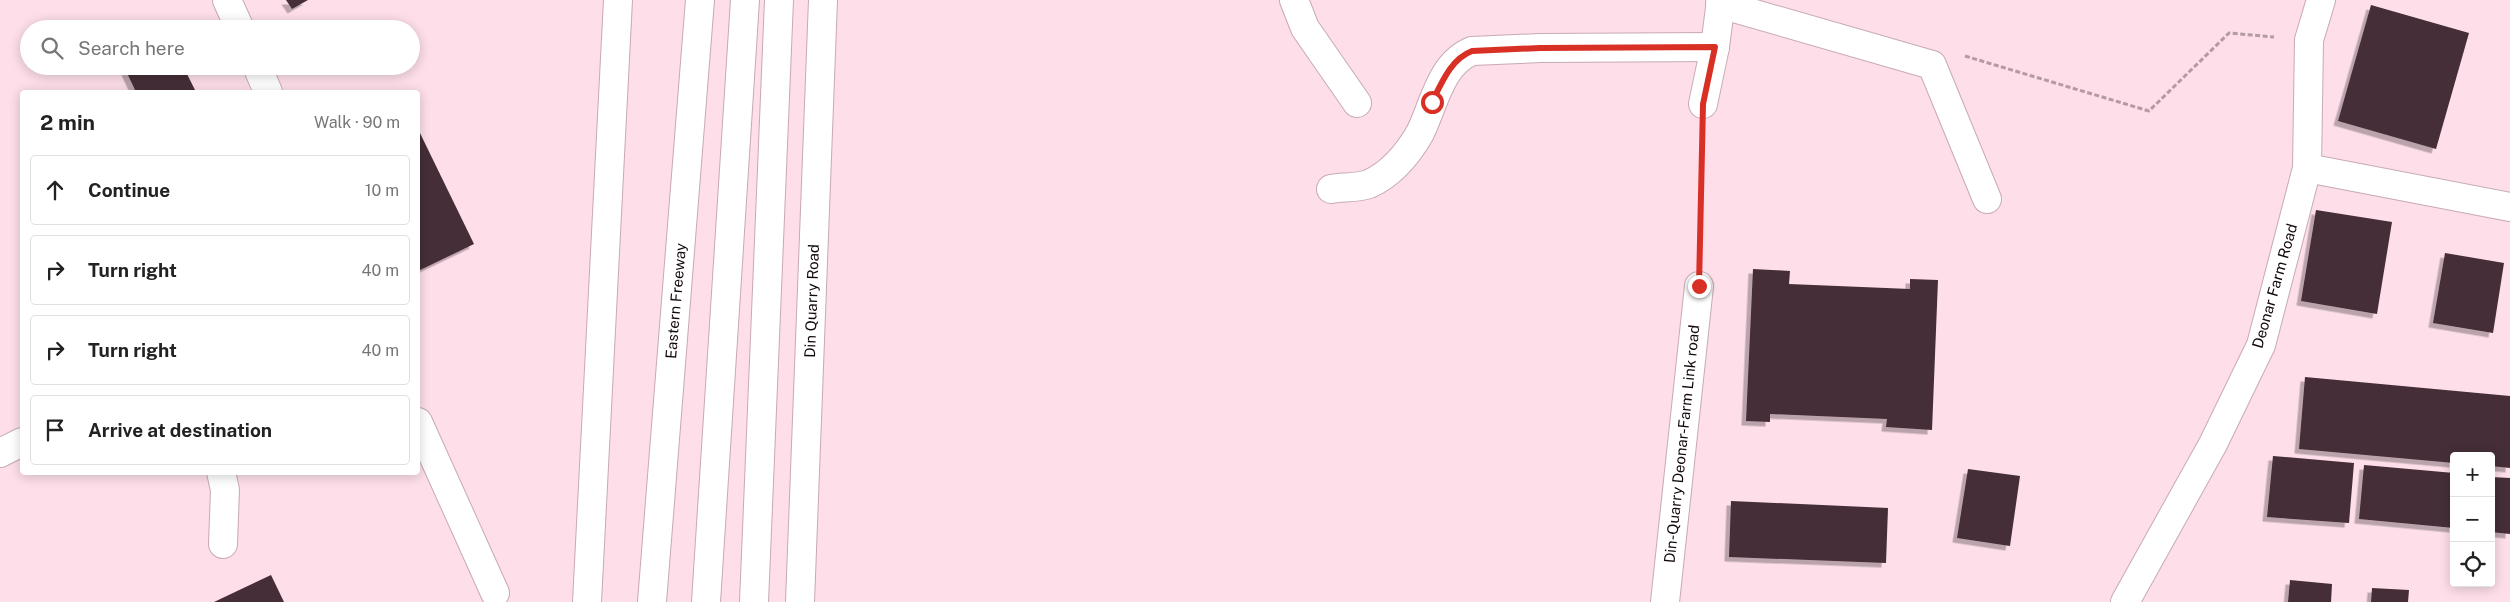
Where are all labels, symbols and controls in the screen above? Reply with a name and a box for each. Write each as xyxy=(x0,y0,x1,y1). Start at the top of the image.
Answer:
search box xyxy=(20,20,420,75)
icon: search xyxy=(38,34,66,62)
text: Search here xyxy=(78,37,185,59)
route start xyxy=(1421,91,1444,114)
text: 2 min xyxy=(40,110,95,135)
text: Walk · 90 m xyxy=(314,113,400,132)
icon: ahead xyxy=(41,176,69,204)
text: Continue xyxy=(88,179,170,201)
text: 10 m xyxy=(365,181,399,200)
street label: Deonar Farm Road xyxy=(2249,222,2300,350)
street label: Eastern Freeway xyxy=(662,242,689,360)
street label: Din Quarry Road xyxy=(801,244,822,358)
icon: right xyxy=(41,256,69,284)
text: Turn right xyxy=(88,259,177,281)
text: 40 m xyxy=(361,261,399,280)
route end xyxy=(1688,275,1711,298)
street label: Din-Quarry Deonar-Farm Link road xyxy=(1661,324,1702,564)
icon: right xyxy=(41,336,69,364)
text: Turn right xyxy=(88,339,177,361)
text: 40 m xyxy=(361,341,399,360)
icon: arrive xyxy=(41,416,69,444)
text: Arrive at destination xyxy=(88,419,272,441)
map controls xyxy=(2450,452,2495,587)
button: + xyxy=(2450,452,2495,497)
button: − xyxy=(2450,497,2495,542)
button: locate xyxy=(2450,542,2495,587)

